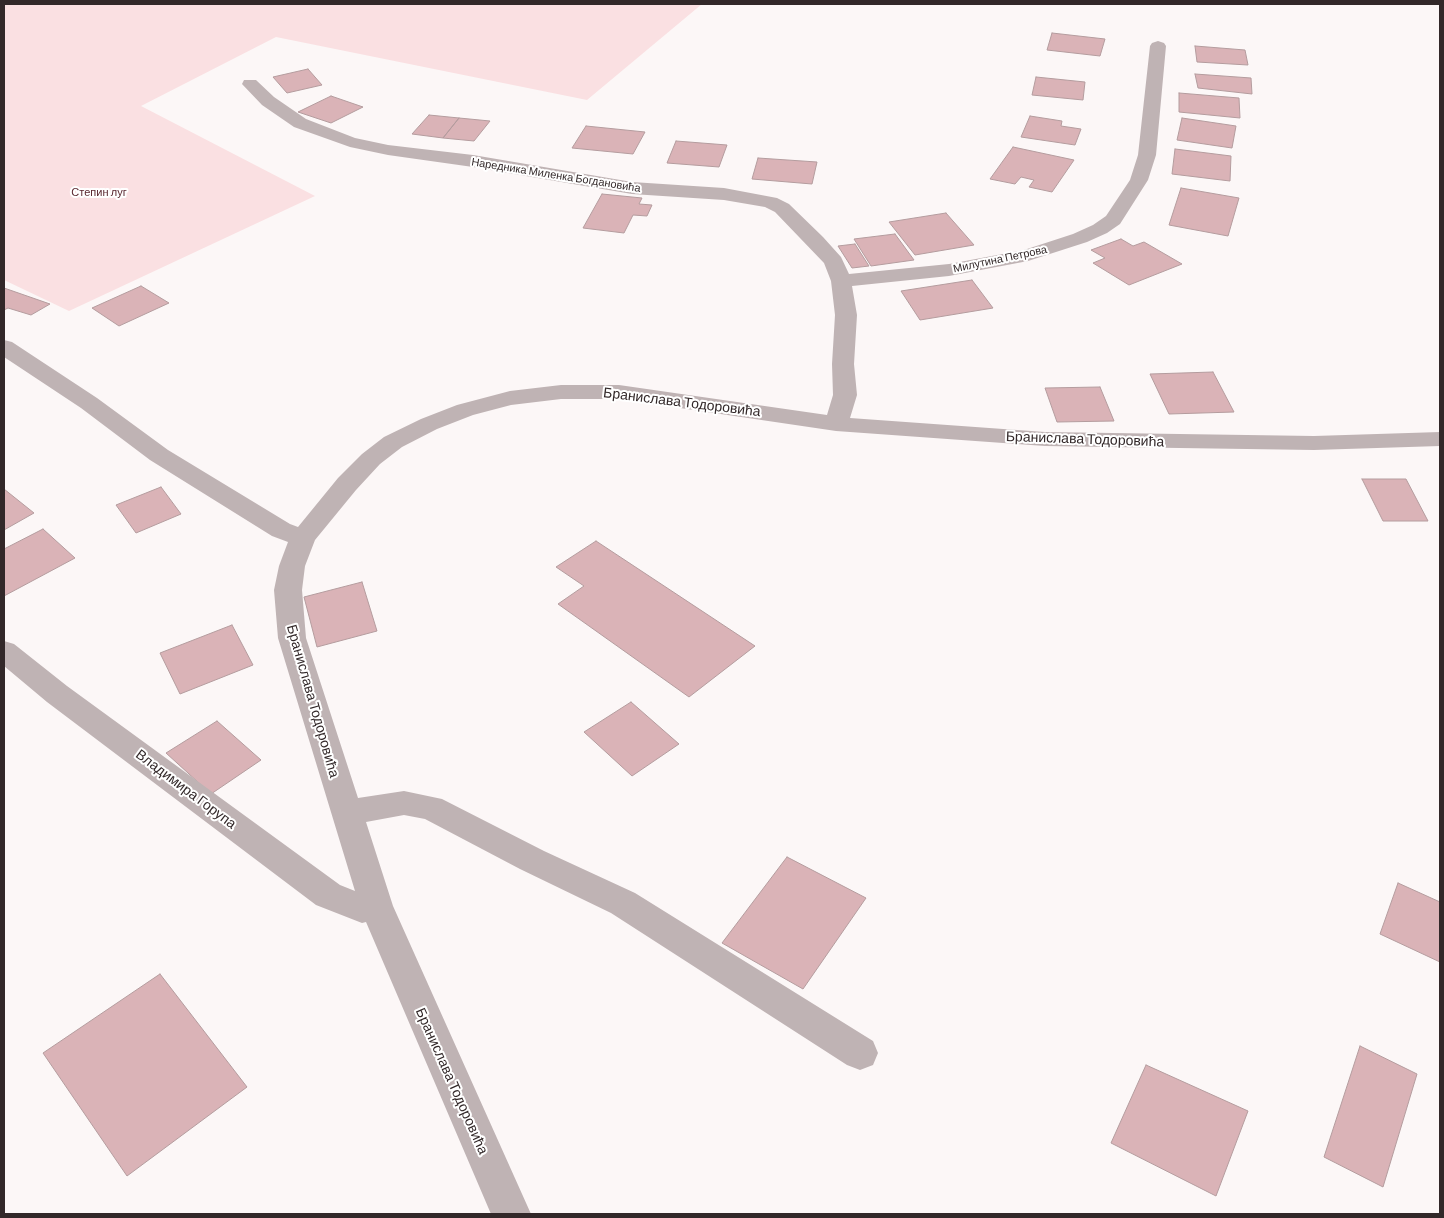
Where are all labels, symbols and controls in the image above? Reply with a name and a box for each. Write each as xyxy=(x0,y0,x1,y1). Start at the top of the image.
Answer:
street label: Наредника Миленка Богдановића xyxy=(470,155,642,195)
park label: Степин луг xyxy=(71,185,127,199)
street label: Милутина Петрова xyxy=(952,243,1048,275)
street label: Бранислава Тодоровића xyxy=(602,384,762,420)
street label: Бранислава Тодоровића xyxy=(1006,428,1164,450)
street label: Бранислава Тодоровића xyxy=(283,623,343,779)
street label: Владимира Горупа xyxy=(132,746,240,832)
street label: Бранислава Тодоровића xyxy=(412,1005,492,1157)

